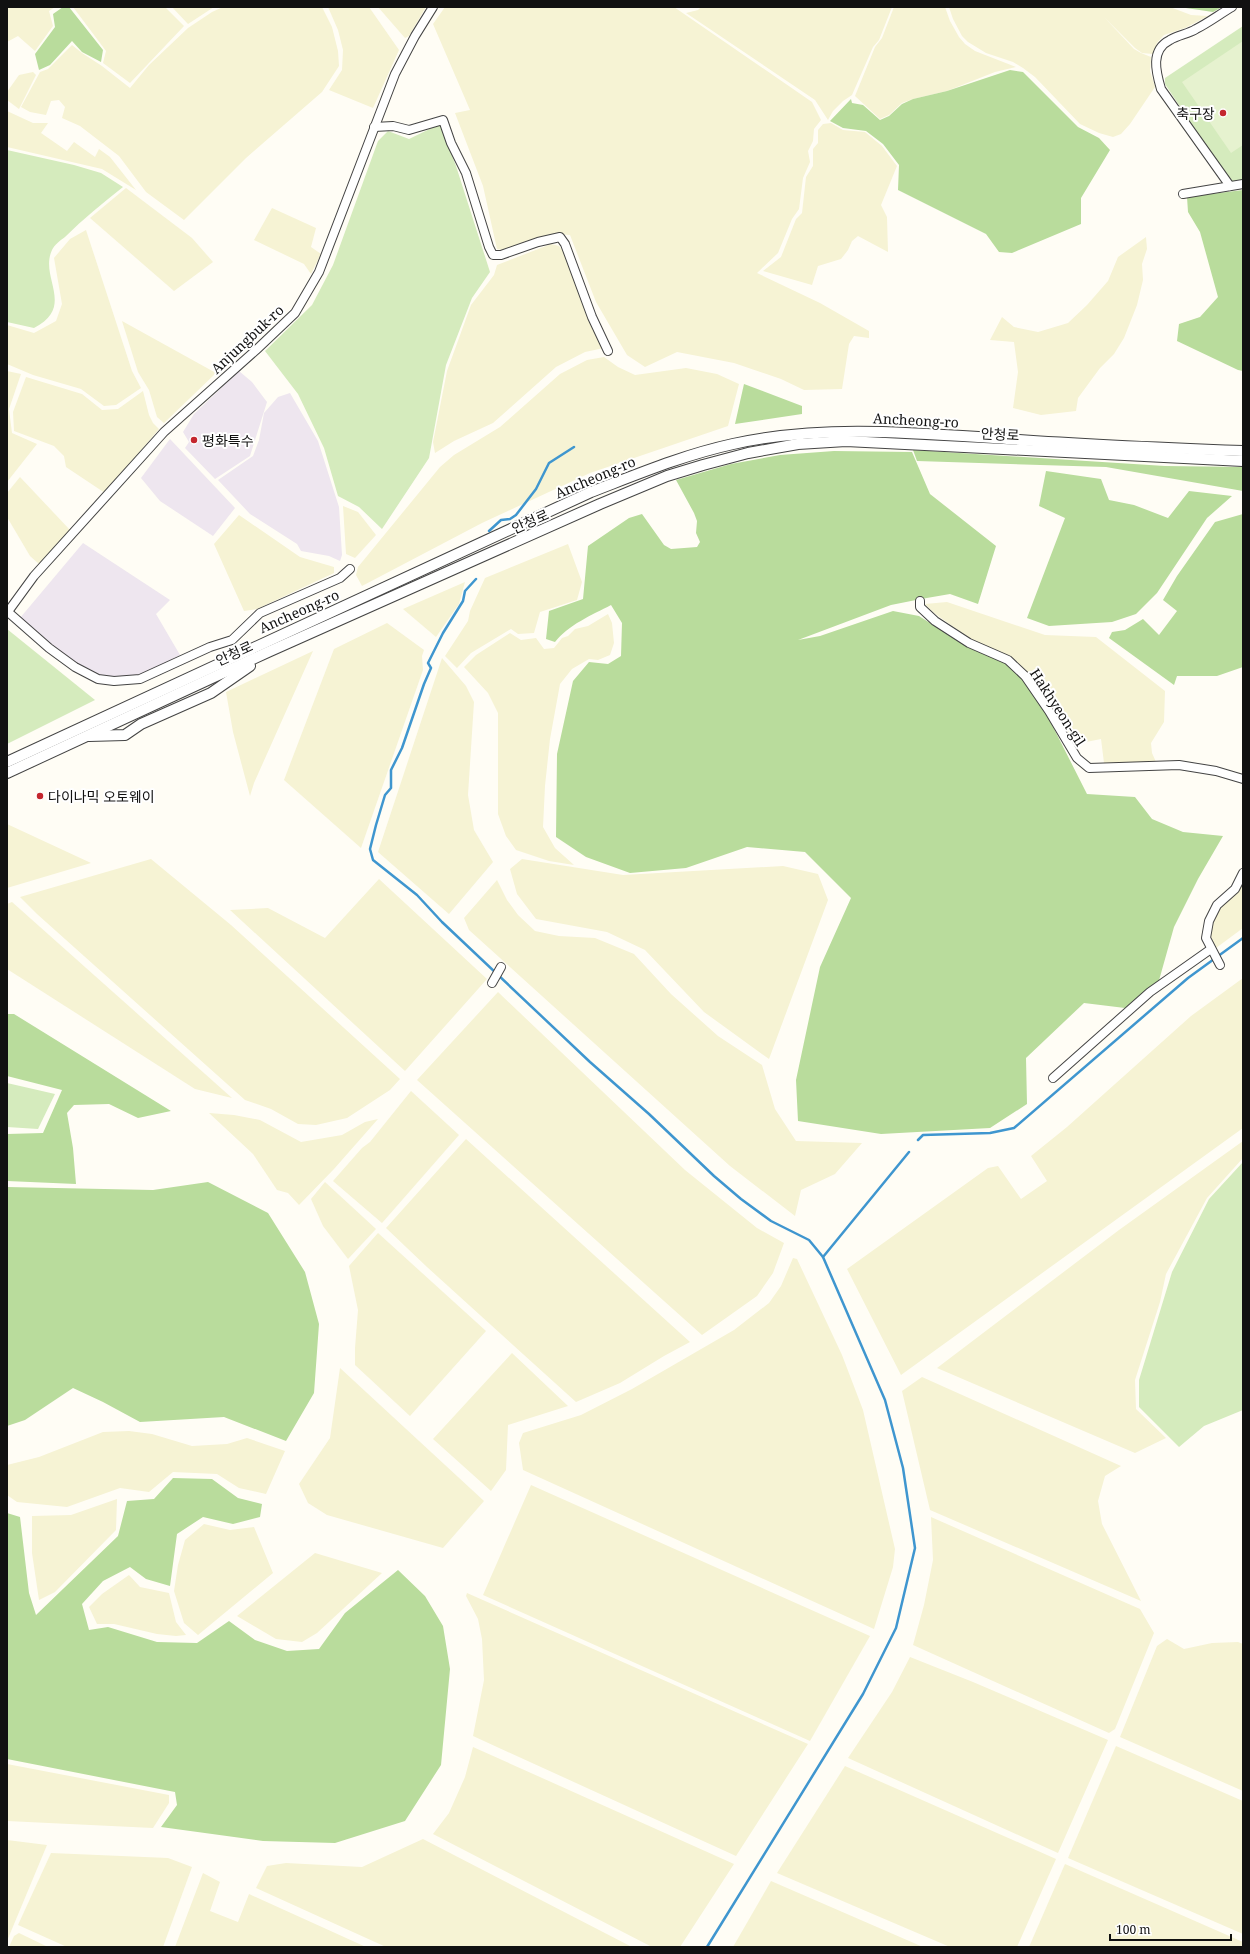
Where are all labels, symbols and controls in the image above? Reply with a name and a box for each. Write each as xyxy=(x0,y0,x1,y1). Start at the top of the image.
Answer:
place label: 축구장 xyxy=(1176,104,1215,123)
marker: 축구장 xyxy=(1218,108,1228,118)
street label: Anjungbuk-ro xyxy=(206,300,288,378)
street label: Ancheong-ro xyxy=(873,408,959,432)
street label: 안청로 xyxy=(980,424,1020,445)
place label: 평화특수 xyxy=(202,431,254,450)
marker: 평화특수 xyxy=(189,435,199,445)
street label: Ancheong-ro xyxy=(552,451,638,503)
street label: 안청로 xyxy=(508,504,552,538)
street label: Ancheong-ro xyxy=(256,585,342,637)
street label: 안청로 xyxy=(212,636,256,670)
street label: Hakhyeon-gil xyxy=(1026,665,1091,750)
place label: 다이나믹 오토웨이 xyxy=(48,787,155,806)
marker: 다이나믹 오토웨이 xyxy=(35,791,45,801)
scale bar xyxy=(1110,1916,1231,1942)
text: 100 m xyxy=(1116,1921,1151,1938)

